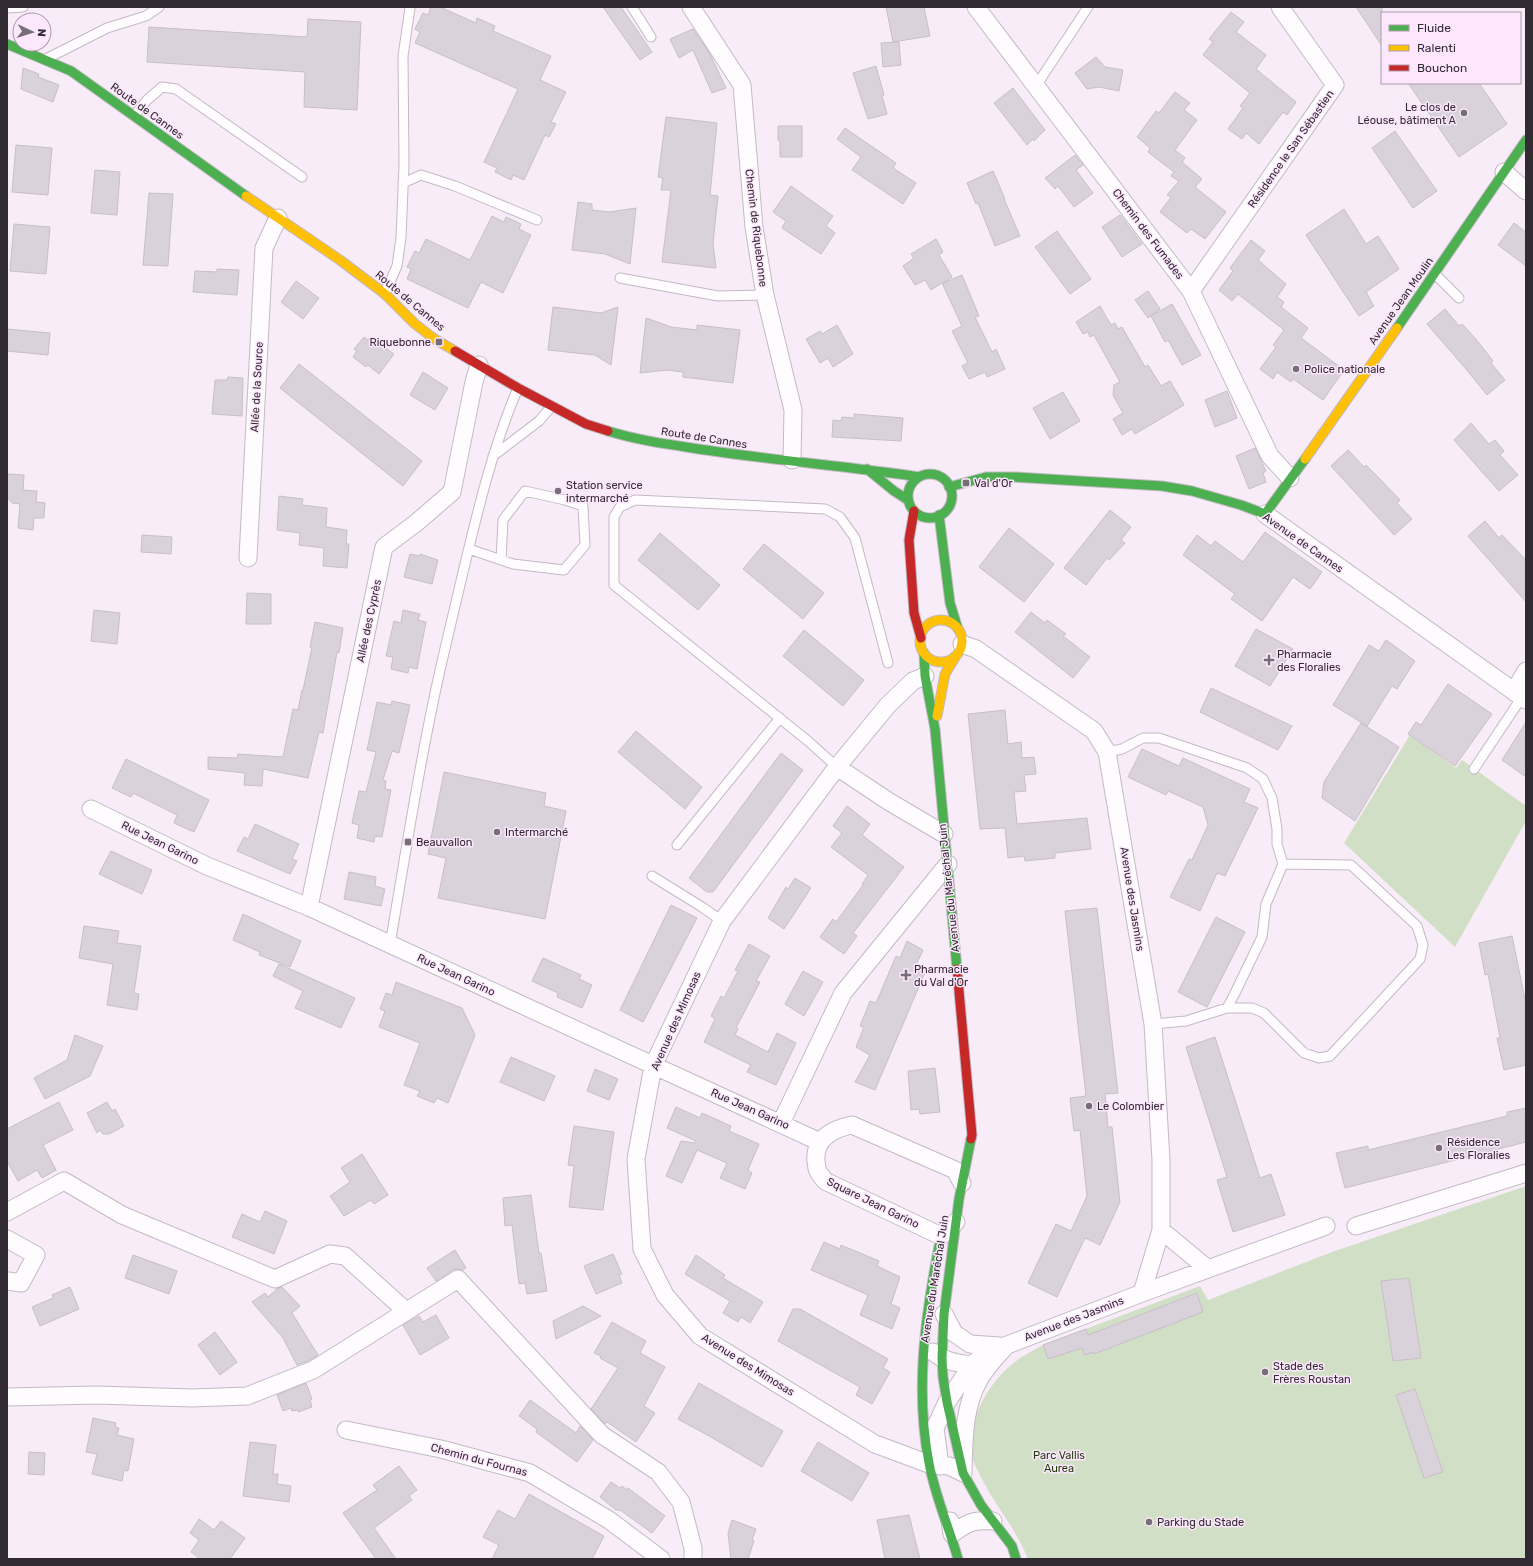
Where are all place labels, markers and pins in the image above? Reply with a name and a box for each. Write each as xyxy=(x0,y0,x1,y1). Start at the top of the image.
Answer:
place label: Le clos de Léouse, bâtiment A xyxy=(1357,101,1457,127)
marker: Le clos de Léouse, bâtiment A xyxy=(1459,108,1469,118)
place label: Riquebonne xyxy=(369,336,431,349)
marker: Riquebonne xyxy=(434,337,444,347)
place label: Police nationale xyxy=(1304,363,1385,376)
marker: Police nationale xyxy=(1291,364,1301,374)
place label: Val d'Or xyxy=(974,477,1013,490)
marker: Val d'Or xyxy=(961,478,971,488)
place label: Station service intermarché xyxy=(566,479,643,505)
marker: Station service intermarché xyxy=(553,486,563,496)
place label: Pharmacie des Floralies xyxy=(1277,648,1341,674)
marker: Pharmacie des Floralies xyxy=(1264,655,1274,665)
place label: Intermarché xyxy=(505,826,568,839)
marker: Intermarché xyxy=(492,827,502,837)
place label: Beauvallon xyxy=(416,836,472,849)
marker: Beauvallon xyxy=(403,837,413,847)
place label: Pharmacie du Val d'Or xyxy=(914,963,969,989)
marker: Pharmacie du Val d'Or xyxy=(901,970,911,980)
place label: Le Colombier xyxy=(1097,1100,1165,1113)
marker: Le Colombier xyxy=(1084,1101,1094,1111)
place label: Résidence Les Floralies xyxy=(1447,1136,1511,1162)
marker: Résidence Les Floralies xyxy=(1434,1143,1444,1153)
place label: Stade des Frères Roustan xyxy=(1273,1360,1351,1386)
marker: Stade des Frères Roustan xyxy=(1260,1367,1270,1377)
place label: Parking du Stade xyxy=(1157,1516,1244,1529)
marker: Parking du Stade xyxy=(1144,1517,1154,1527)

